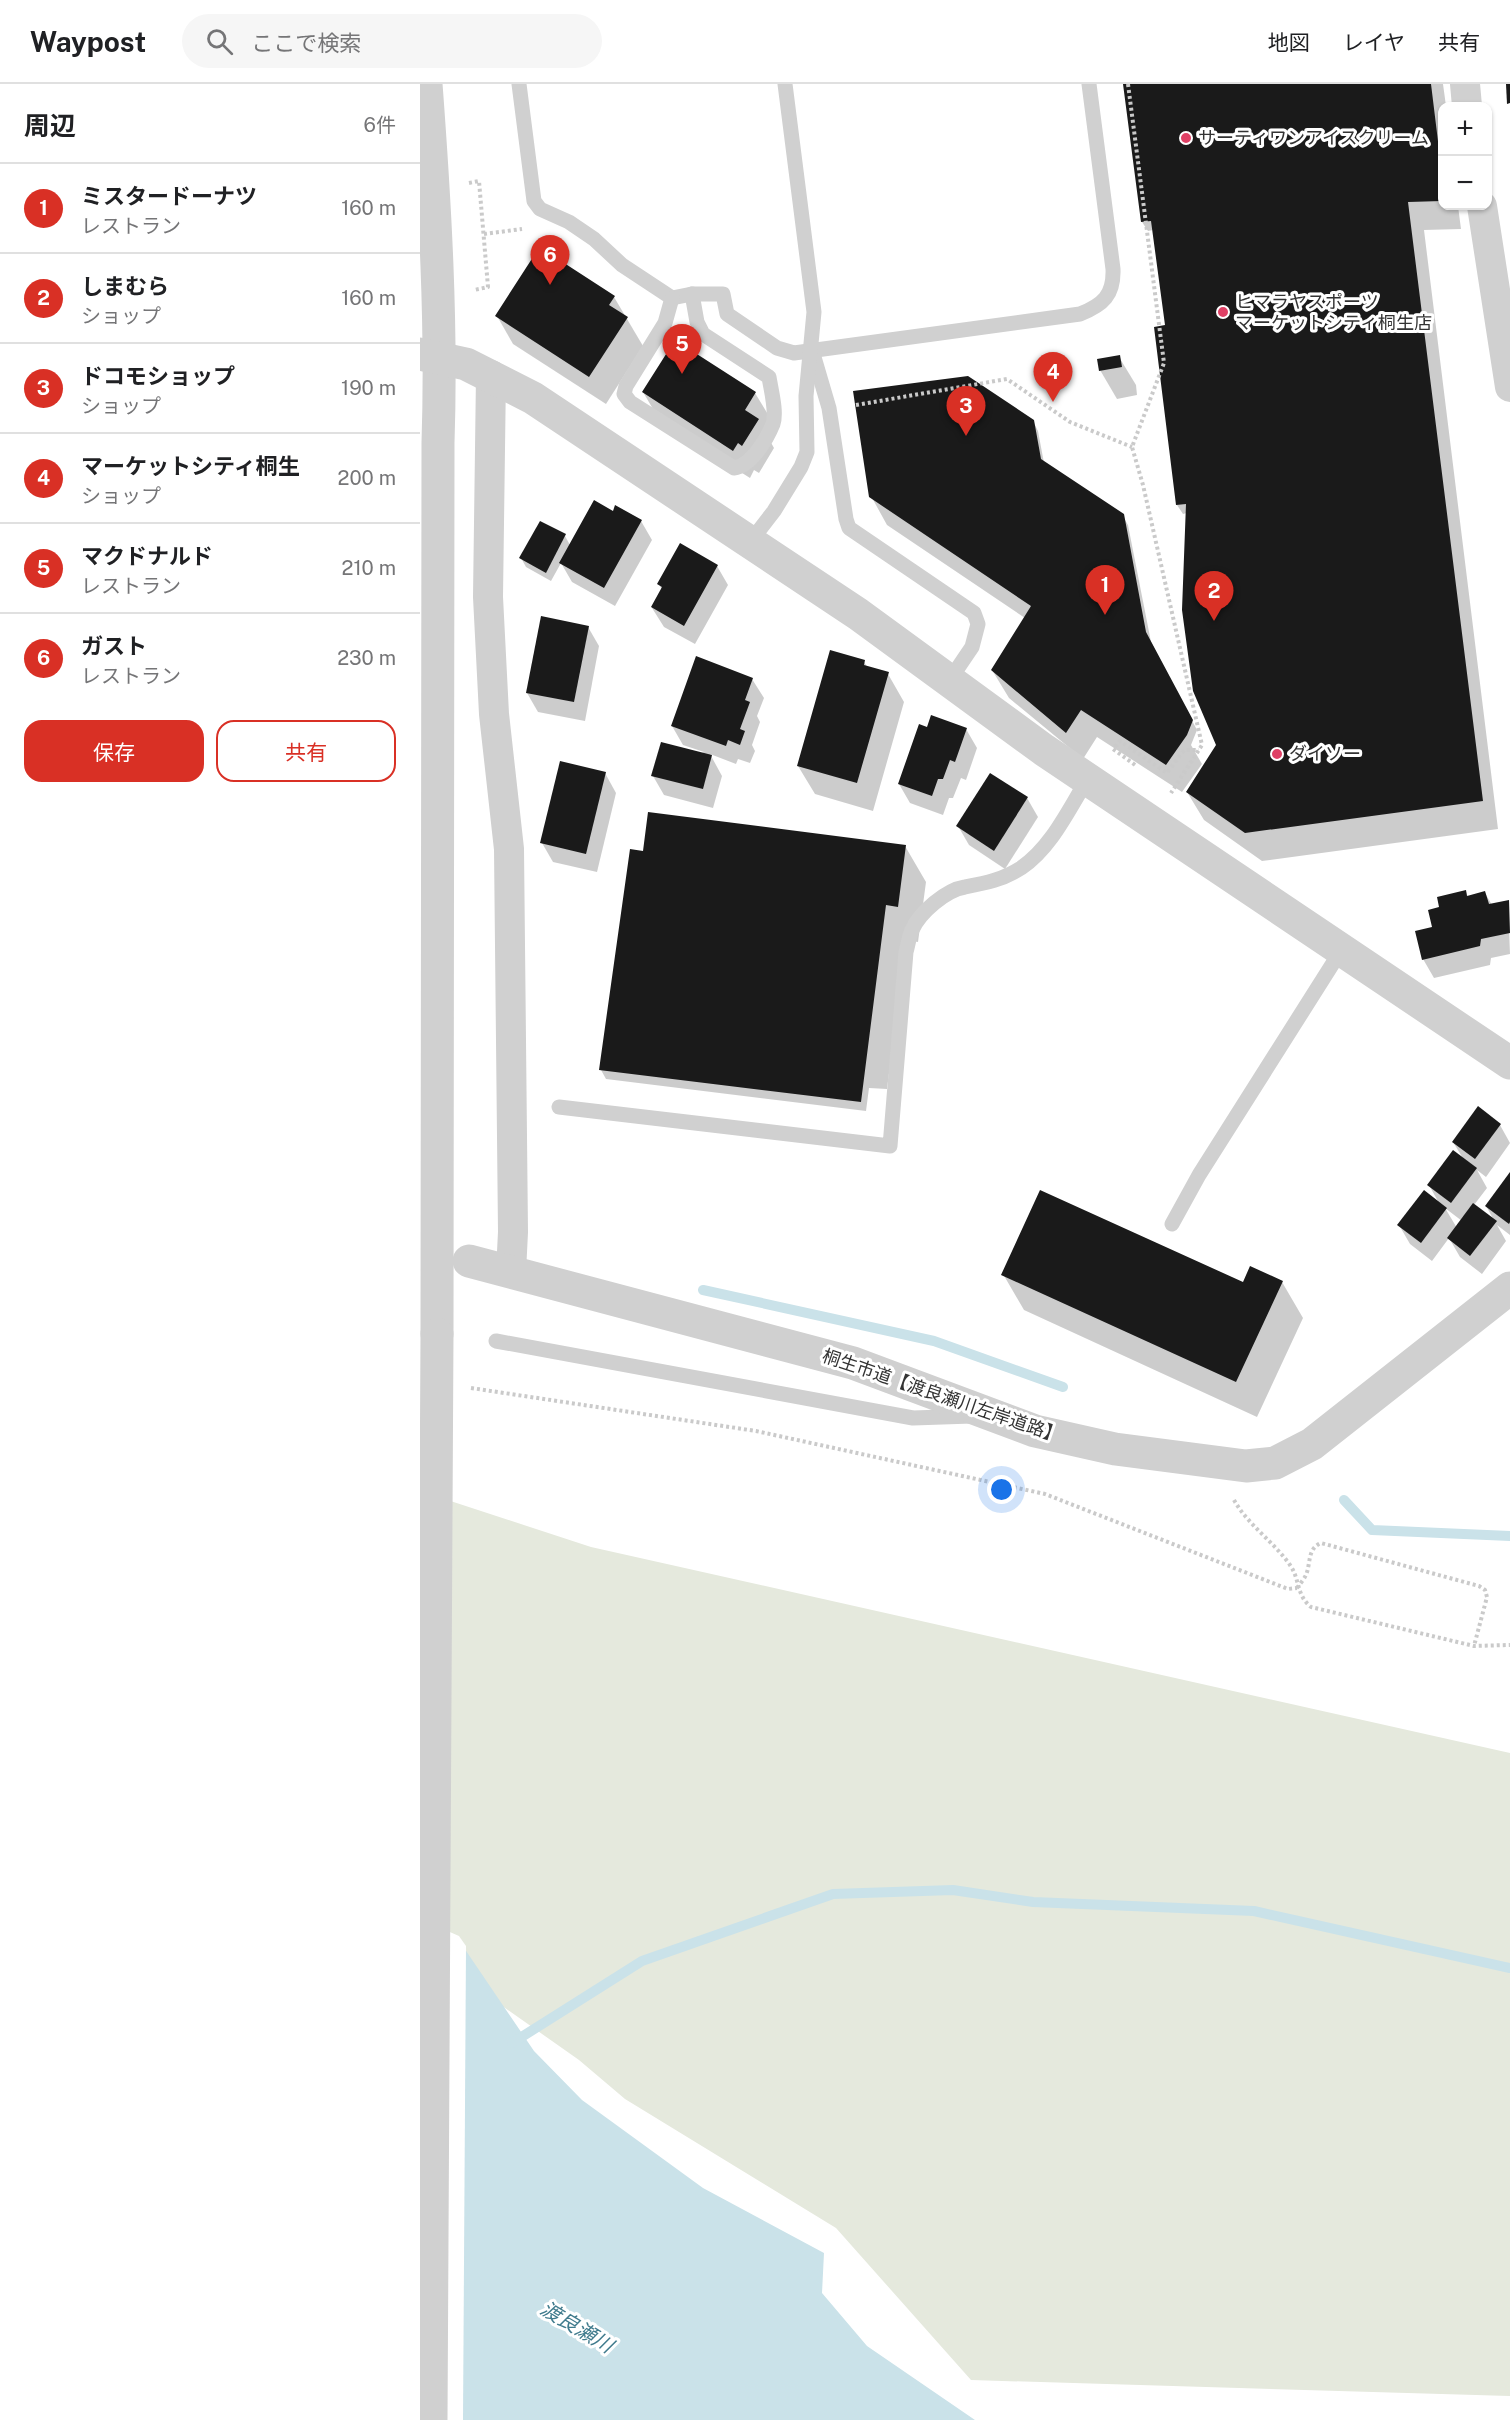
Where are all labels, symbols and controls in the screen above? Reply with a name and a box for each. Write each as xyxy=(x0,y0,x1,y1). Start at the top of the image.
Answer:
search box xyxy=(182,14,602,68)
text: Waypost xyxy=(30,25,146,58)
icon: search xyxy=(203,25,236,58)
text: ここで検索 xyxy=(251,30,361,56)
text: 地図 xyxy=(1268,30,1310,55)
text: レイヤ xyxy=(1343,30,1405,55)
text: 共有 xyxy=(1438,30,1480,55)
map controls xyxy=(1438,102,1492,210)
button: + xyxy=(1438,102,1492,156)
text: 周辺 xyxy=(24,110,76,141)
text: 6件 xyxy=(364,113,396,137)
place label: サーティワンアイスクリーム xyxy=(1198,127,1429,148)
marker: サーティワンアイスクリーム xyxy=(1179,131,1193,145)
button: − xyxy=(1438,156,1492,210)
text: ミスタードーナツ xyxy=(81,183,257,209)
text: 1 xyxy=(39,196,48,220)
text: 160 m xyxy=(341,196,396,220)
text: レストラン xyxy=(81,214,181,238)
pin: 6 xyxy=(530,236,570,285)
text: しまむら xyxy=(81,273,169,299)
text: 2 xyxy=(37,286,50,310)
text: 160 m xyxy=(341,286,396,310)
place label: ヒマラヤスポーツ マーケットシティ桐生店 xyxy=(1235,291,1432,333)
text: ショップ xyxy=(81,304,161,328)
marker: ヒマラヤスポーツ マーケットシティ桐生店 xyxy=(1216,305,1230,319)
pin: 5 xyxy=(662,324,702,374)
pin: 4 xyxy=(1034,352,1072,402)
text: ドコモショップ xyxy=(81,363,235,389)
text: 3 xyxy=(37,376,50,400)
text: 190 m xyxy=(341,376,396,400)
pin: 3 xyxy=(946,386,986,436)
text: ショップ xyxy=(81,394,161,418)
text: マーケットシティ桐生 xyxy=(81,453,300,479)
text: 4 xyxy=(37,466,50,490)
text: 200 m xyxy=(338,466,396,490)
text: ショップ xyxy=(81,484,161,508)
text: マクドナルド xyxy=(81,543,213,569)
text: 5 xyxy=(37,556,50,580)
text: 210 m xyxy=(342,556,396,580)
pin: 1 xyxy=(1086,566,1124,615)
pin: 2 xyxy=(1194,572,1234,621)
text: レストラン xyxy=(81,574,181,598)
text: ガスト xyxy=(81,633,147,659)
text: 6 xyxy=(37,646,50,670)
text: 230 m xyxy=(337,646,396,670)
text: レストラン xyxy=(81,664,181,688)
button: 保存 xyxy=(24,720,204,782)
button: 共有 xyxy=(216,720,396,782)
place label: ダイソー xyxy=(1289,743,1361,764)
marker: ダイソー xyxy=(1270,747,1284,761)
street label: 桐生市道【渡良瀬川左岸道路】 xyxy=(820,1345,1065,1446)
your location xyxy=(987,1475,1016,1504)
water label: 渡良瀬川 xyxy=(537,2296,619,2359)

